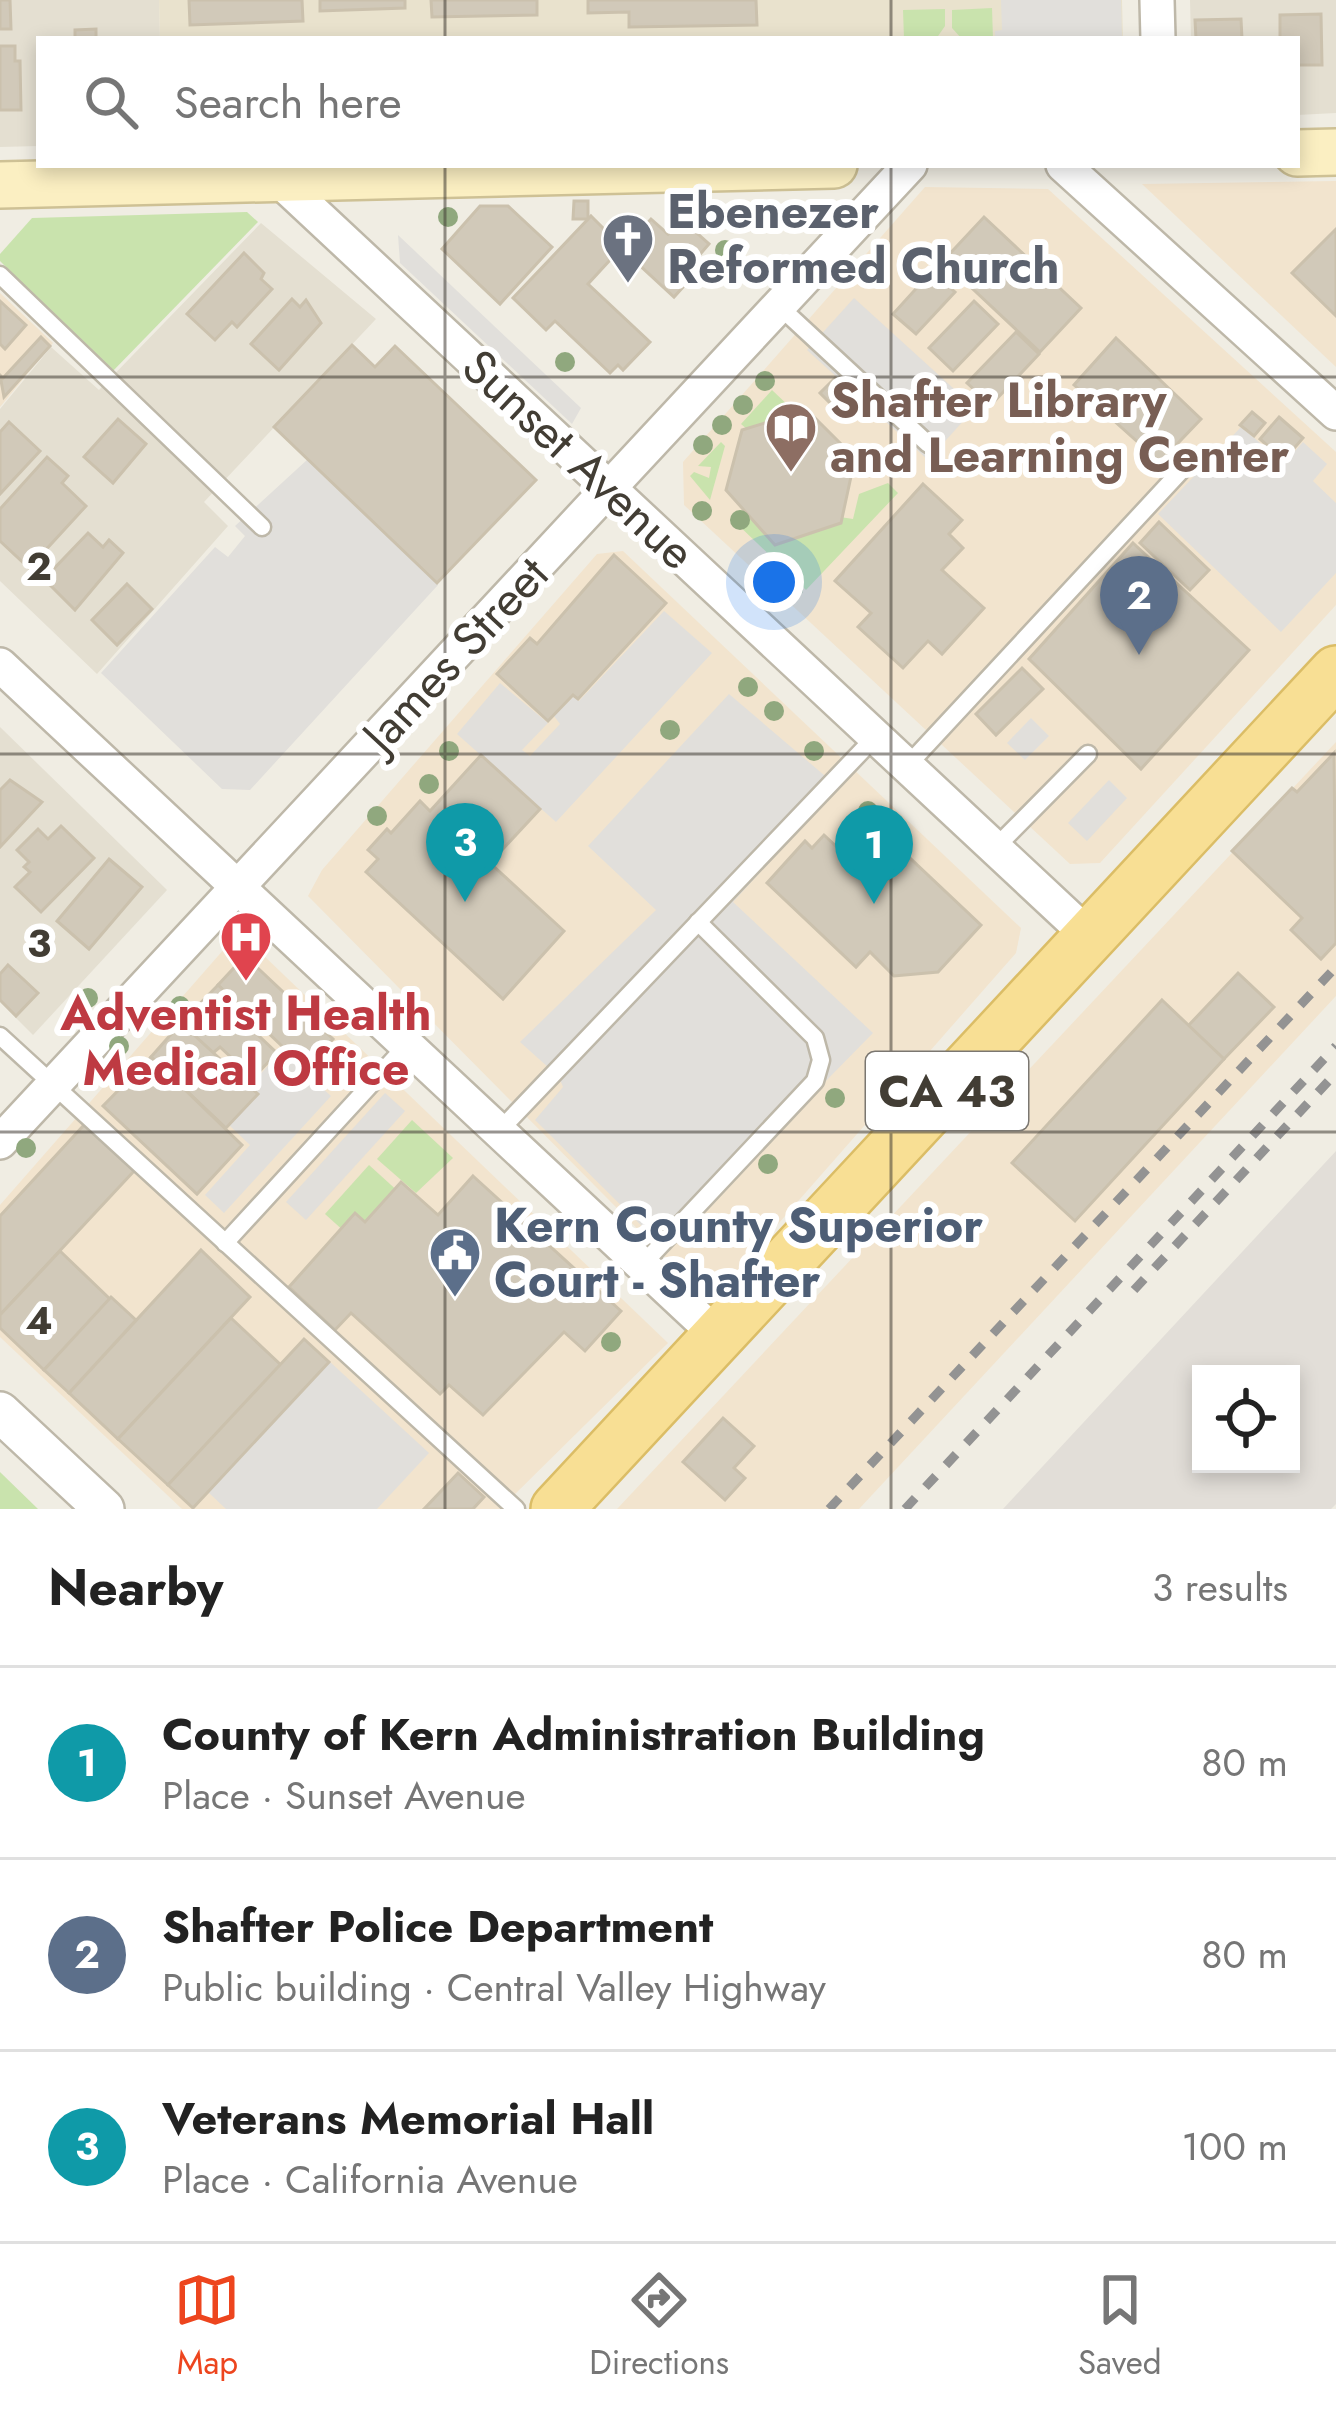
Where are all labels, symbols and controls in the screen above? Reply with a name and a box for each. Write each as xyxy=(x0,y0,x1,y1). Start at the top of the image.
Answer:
search box xyxy=(36,36,1300,168)
icon: search xyxy=(78,69,144,135)
text: Search here xyxy=(174,70,402,135)
place label: Ebenezer Reformed Church xyxy=(667,177,1060,301)
church icon: Ebenezer Reformed Church xyxy=(600,211,656,285)
street label: Sunset Avenue xyxy=(447,333,711,586)
place label: Shafter Library and Learning Center xyxy=(830,366,1290,490)
library icon: Shafter Library and Learning Center xyxy=(763,400,819,474)
text: 2 xyxy=(26,538,52,595)
street label: James Street xyxy=(342,541,564,772)
your location xyxy=(744,552,804,612)
pin: 2 xyxy=(1100,556,1178,655)
pin: 3 xyxy=(426,803,504,902)
pin: 1 xyxy=(835,805,913,904)
hospital icon: Adventist Health Medical Office xyxy=(218,909,274,983)
text: 3 xyxy=(27,915,51,972)
place label: Adventist Health Medical Office xyxy=(59,979,432,1103)
road number: CA 43 xyxy=(866,1052,1028,1130)
place label: Kern County Superior Court - Shafter xyxy=(494,1191,983,1315)
public building icon: Kern County Superior Court - Shafter xyxy=(427,1225,483,1299)
text: 4 xyxy=(25,1292,53,1349)
map controls xyxy=(1192,1365,1300,1473)
button: locate xyxy=(1192,1365,1300,1473)
text: Nearby xyxy=(48,1550,223,1624)
text: 3 results xyxy=(1152,1559,1288,1616)
text: County of Kern Administration Building xyxy=(162,1702,985,1767)
text: 1 xyxy=(77,1734,97,1791)
text: 80 m xyxy=(1201,1734,1288,1791)
text: Place · Sunset Avenue xyxy=(162,1767,526,1824)
text: Shafter Police Department xyxy=(162,1894,713,1959)
text: 2 xyxy=(74,1926,100,1983)
text: 80 m xyxy=(1201,1926,1288,1983)
text: Public building · Central Valley Highway xyxy=(162,1959,826,2016)
text: Veterans Memorial Hall xyxy=(162,2086,654,2151)
text: 3 xyxy=(75,2118,99,2175)
text: 100 m xyxy=(1182,2118,1288,2175)
text: Place · California Avenue xyxy=(162,2151,578,2208)
tab: Map xyxy=(174,2267,240,2386)
tab: Directions xyxy=(589,2267,729,2386)
tab: Saved xyxy=(1078,2267,1162,2386)

